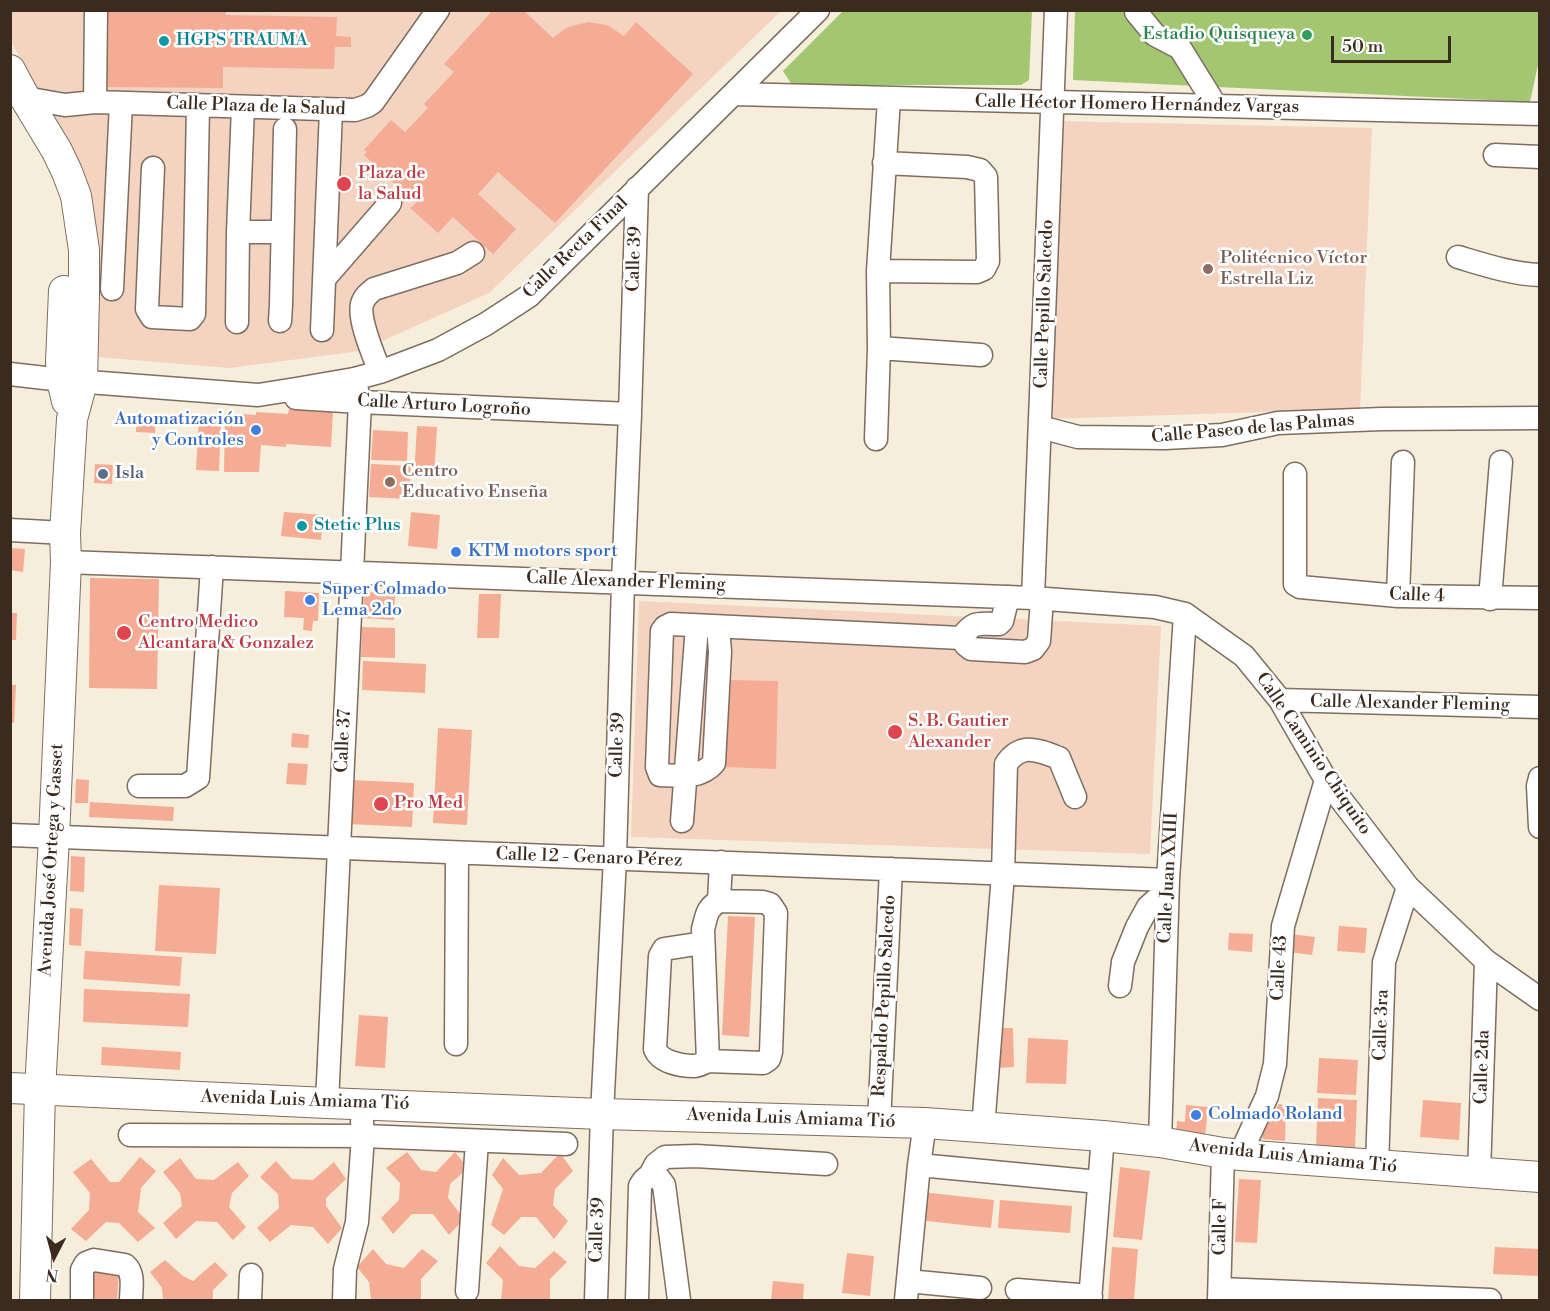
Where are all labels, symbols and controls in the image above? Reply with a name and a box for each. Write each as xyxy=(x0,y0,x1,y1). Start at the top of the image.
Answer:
place label: Estadio Quisqueya xyxy=(1142,24,1295,46)
scale bar xyxy=(1334,24,1454,62)
marker: Estadio Quisqueya xyxy=(1300,28,1314,42)
place label: HGPS TRAUMA xyxy=(176,30,308,52)
marker: HGPS TRAUMA xyxy=(157,34,171,48)
text: 50 m xyxy=(1342,35,1383,58)
street label: Calle Héctor Homero Hernández Vargas xyxy=(975,91,1299,119)
street label: Calle Plaza de la Salud xyxy=(166,93,346,121)
place label: Plaza de la Salud xyxy=(358,163,426,206)
marker: Plaza de la Salud xyxy=(335,175,353,193)
street label: Calle Recta Final xyxy=(519,192,633,304)
street label: Calle Pepillo Salcedo xyxy=(1031,219,1059,389)
street label: Calle 39 xyxy=(623,226,647,292)
place label: Politécnico Víctor Estrella Liz xyxy=(1220,248,1367,290)
marker: Politécnico Víctor Estrella Liz xyxy=(1201,262,1215,276)
street label: Calle Arturo Logroño xyxy=(357,391,531,421)
place label: Automatización y Controles xyxy=(114,409,244,452)
street label: Calle Paseo de las Palmas xyxy=(1151,409,1355,449)
marker: Automatización y Controles xyxy=(249,423,263,437)
place label: Centro Educativo Enseña xyxy=(402,461,548,504)
place label: Isla xyxy=(115,463,144,485)
marker: Isla xyxy=(96,467,110,481)
marker: Centro Educativo Enseña xyxy=(383,475,397,489)
place label: Stetic Plus xyxy=(314,515,401,537)
marker: Stetic Plus xyxy=(295,519,309,533)
place label: KTM motors sport xyxy=(468,541,618,563)
marker: KTM motors sport xyxy=(449,545,463,559)
street label: Calle Alexander Fleming xyxy=(526,568,726,596)
place label: Super Colmado Lema 2do xyxy=(322,579,447,622)
street label: Calle 4 xyxy=(1389,584,1445,608)
marker: Super Colmado Lema 2do xyxy=(303,593,317,607)
place label: Centro Medico Alcantara & Gonzalez xyxy=(138,612,314,654)
marker: Centro Medico Alcantara & Gonzalez xyxy=(115,624,133,642)
street label: Calle Caminio Chiquito xyxy=(1251,669,1375,839)
street label: Calle Alexander Fleming xyxy=(1310,691,1510,717)
street label: Calle 37 xyxy=(332,709,356,773)
place label: S. B. Gautier Alexander xyxy=(908,711,1009,754)
street label: Calle 39 xyxy=(606,712,630,778)
marker: S. B. Gautier Alexander xyxy=(886,723,904,741)
street label: Avenida José Ortega y Gasset xyxy=(35,743,69,977)
place label: Pro Med xyxy=(394,793,463,815)
marker: Pro Med xyxy=(372,795,390,813)
street label: Calle Juan XXIII xyxy=(1155,812,1183,944)
street label: Calle 12 - Genaro Pérez xyxy=(495,844,683,872)
street label: Respaldo Pepillo Salcedo xyxy=(869,894,901,1098)
street label: Calle 43 xyxy=(1267,935,1293,1001)
street label: Calle 3ra xyxy=(1370,989,1394,1061)
street label: Calle 2da xyxy=(1471,1029,1495,1105)
street label: Avenida Luis Amiama Tió xyxy=(200,1087,410,1115)
place label: Colmado Roland xyxy=(1208,1104,1343,1126)
street label: Avenida Luis Amiama Tió xyxy=(686,1105,896,1133)
marker: Colmado Roland xyxy=(1189,1108,1203,1122)
street label: Avenida Luis Amiama Tió xyxy=(1188,1135,1398,1179)
street label: Calle 39 xyxy=(586,1197,610,1263)
street label: Calle F xyxy=(1210,1198,1232,1256)
north arrow xyxy=(24,1227,84,1287)
text: N xyxy=(45,1264,59,1286)

